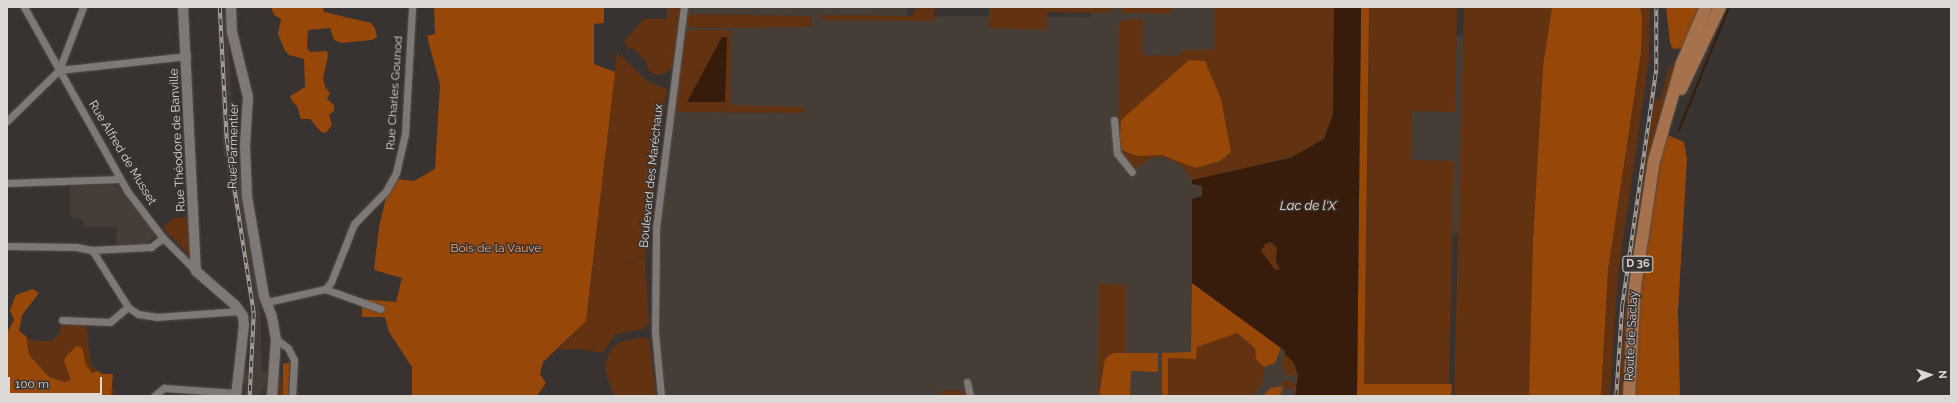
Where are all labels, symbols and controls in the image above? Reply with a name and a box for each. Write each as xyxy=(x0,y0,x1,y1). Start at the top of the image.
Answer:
street label: Rue Charles Gounod xyxy=(384,35,406,151)
street label: Rue Théodore de Banville xyxy=(167,68,189,212)
street label: Rue Alfred de Musset xyxy=(85,98,159,208)
street label: Rue Parmentier xyxy=(226,103,242,189)
street label: Boulevard des Maréchaux xyxy=(637,103,667,249)
water label: Lac de l'X xyxy=(1280,198,1336,214)
park label: Bois de la Vauve xyxy=(450,242,542,256)
road number: D 36 xyxy=(1622,255,1654,273)
street label: Route de Saclay xyxy=(1622,291,1642,381)
north arrow xyxy=(1910,355,1950,395)
scale bar xyxy=(10,369,104,395)
text: N xyxy=(1936,370,1949,379)
text: 100 m xyxy=(15,377,49,391)

